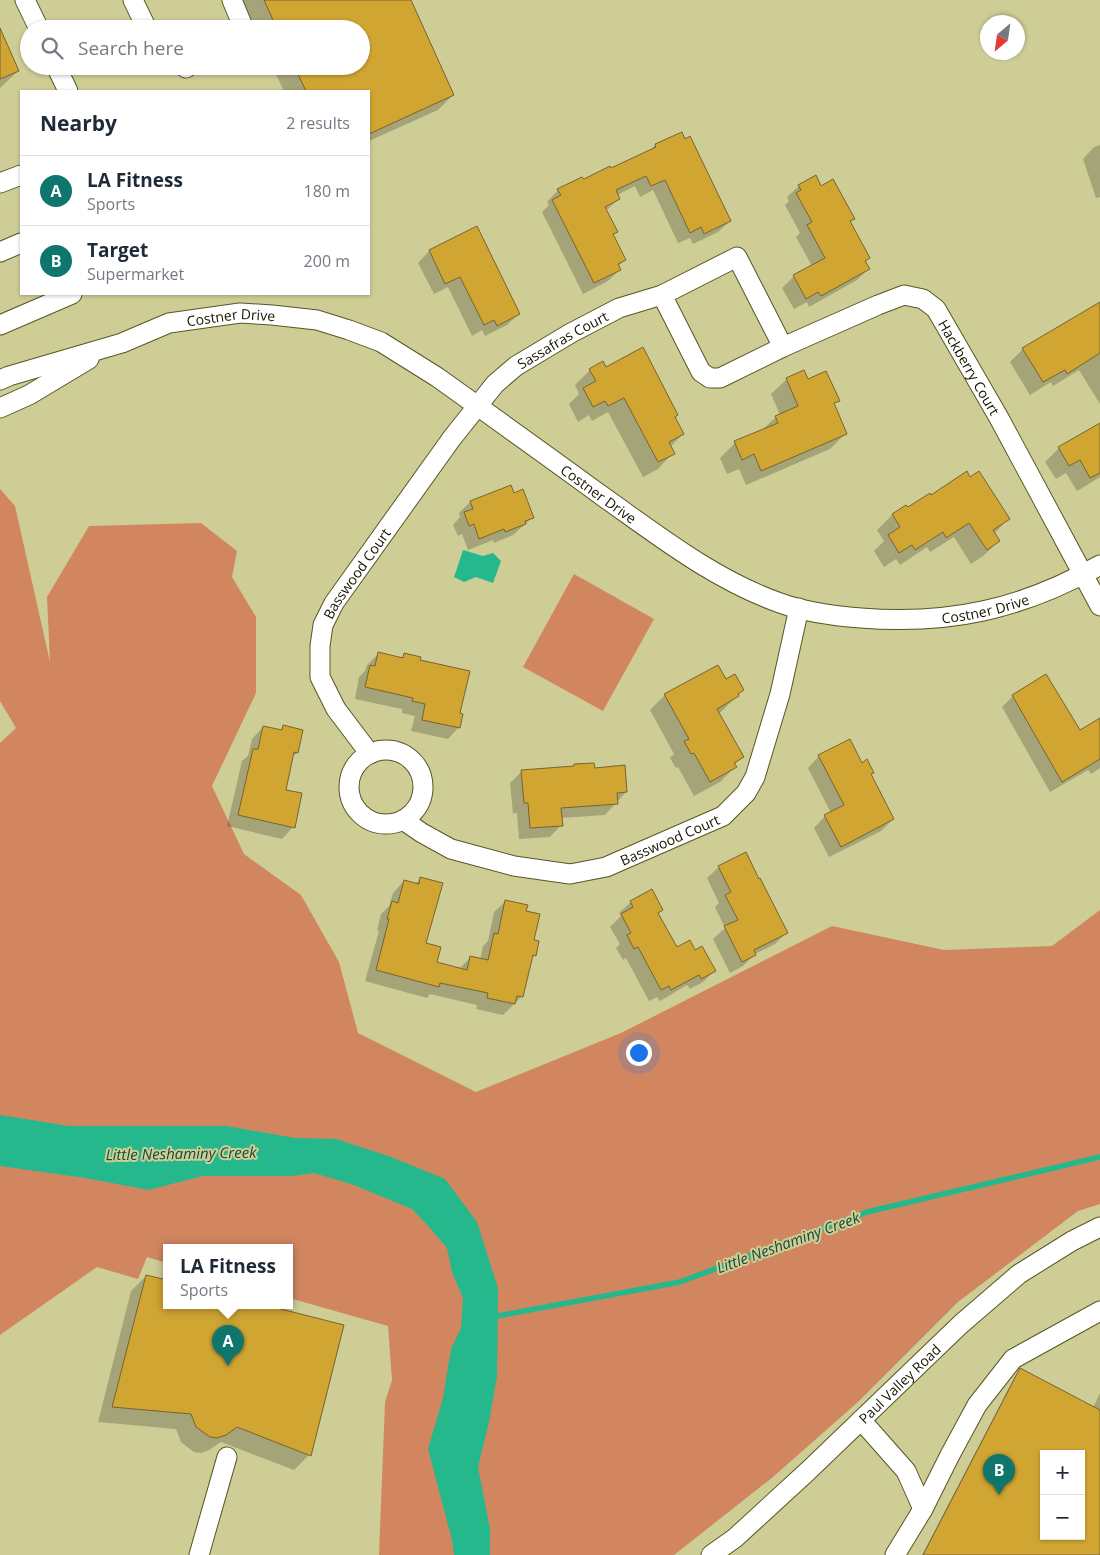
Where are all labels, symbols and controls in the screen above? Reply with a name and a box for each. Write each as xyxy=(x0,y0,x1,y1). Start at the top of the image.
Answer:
north arrow xyxy=(980,15,1025,60)
search box xyxy=(20,20,370,75)
icon: search xyxy=(38,34,66,62)
text: Search here xyxy=(78,35,184,61)
text: Nearby xyxy=(40,109,117,137)
text: 2 results xyxy=(286,112,350,134)
text: LA Fitness xyxy=(87,167,183,193)
text: A xyxy=(50,180,62,202)
text: 180 m xyxy=(304,180,350,202)
text: Sports xyxy=(87,193,135,215)
text: Target xyxy=(87,237,148,263)
text: B xyxy=(51,250,61,272)
text: 200 m xyxy=(304,250,350,272)
text: Supermarket xyxy=(87,263,184,285)
street label: Costner Drive xyxy=(185,303,276,330)
street label: Sassafras Court xyxy=(513,306,611,373)
street label: Hackberry Court xyxy=(935,316,1005,418)
street label: Costner Drive xyxy=(557,460,641,527)
street label: Basswood Court xyxy=(318,524,394,622)
street label: Costner Drive xyxy=(940,589,1031,627)
street label: Basswood Court xyxy=(617,809,722,869)
your location xyxy=(626,1040,652,1066)
water label: Little Neshaminy Creek xyxy=(105,1142,257,1164)
water label: Little Neshaminy Creek xyxy=(714,1207,863,1277)
popup xyxy=(163,1244,293,1309)
text: LA Fitness xyxy=(180,1253,276,1279)
text: Sports xyxy=(180,1279,228,1301)
pin: A xyxy=(212,1325,244,1366)
street label: Paul Valley Road xyxy=(854,1339,944,1427)
map controls xyxy=(1040,1450,1085,1540)
button: + xyxy=(1040,1450,1085,1495)
pin: B xyxy=(983,1454,1015,1495)
button: − xyxy=(1040,1495,1085,1540)

